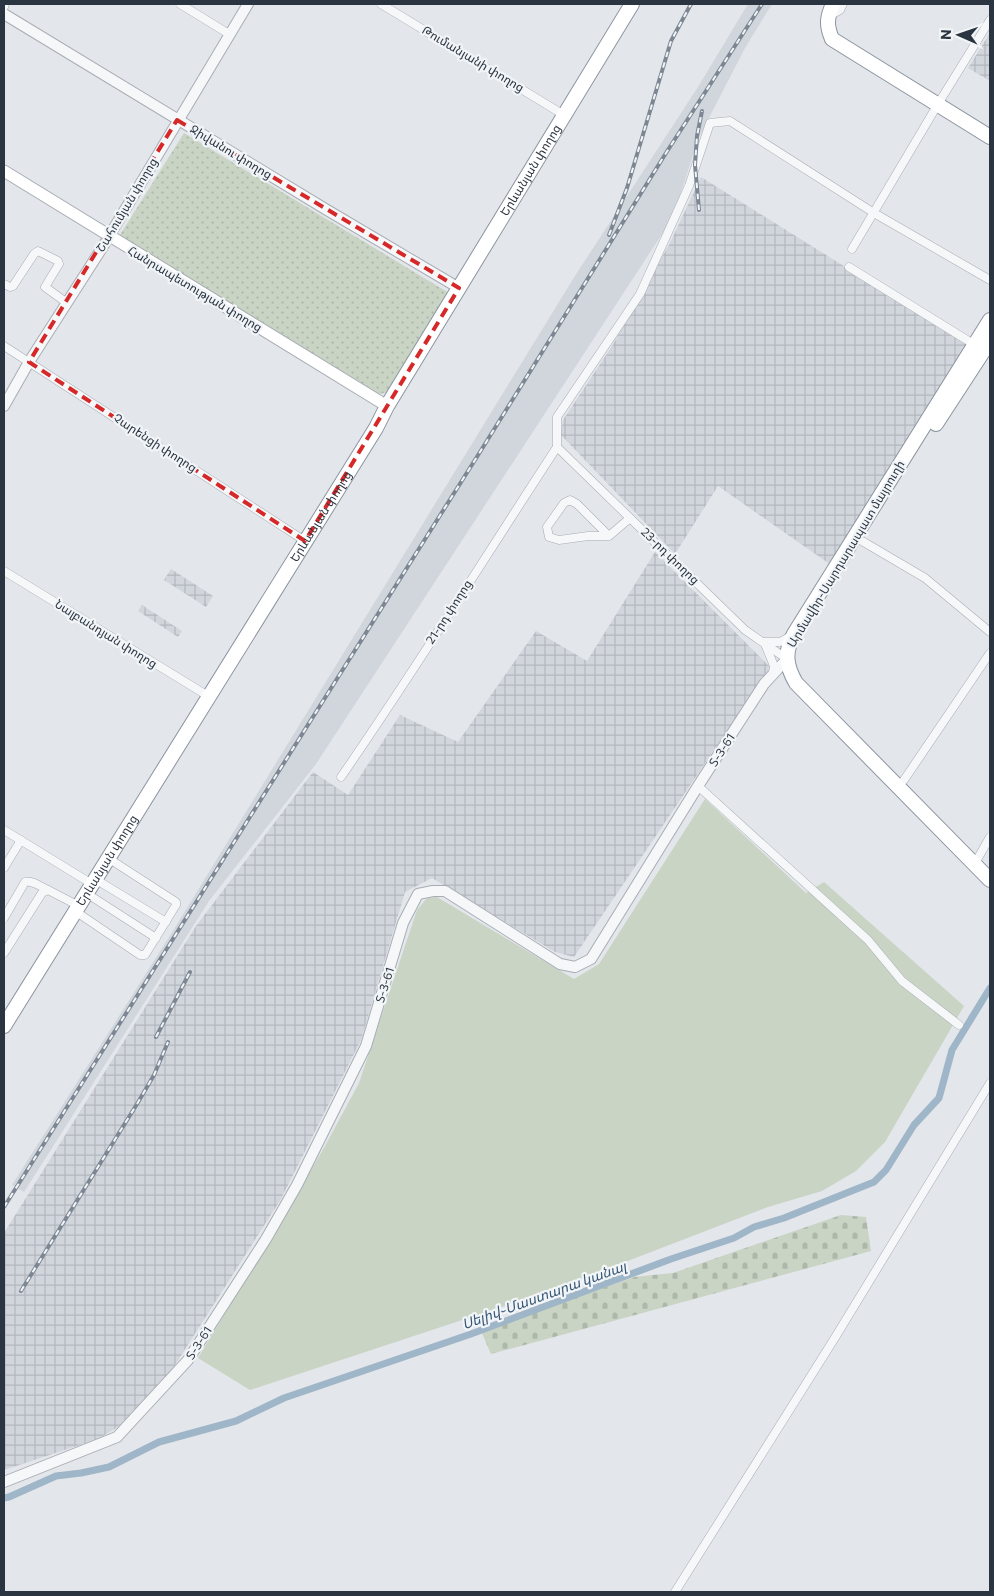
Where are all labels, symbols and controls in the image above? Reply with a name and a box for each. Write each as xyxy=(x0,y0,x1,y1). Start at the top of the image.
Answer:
north arrow xyxy=(934,10,984,60)
street label: Թումանյանի փողոց xyxy=(419,22,527,95)
text: N xyxy=(937,29,954,40)
street label: Ջիվանու փողոց xyxy=(188,121,275,182)
street label: Երևանյան փողոց xyxy=(497,121,564,218)
street label: Շահումյան փողոց xyxy=(93,155,161,254)
street label: Հանրապետության փողոց xyxy=(125,242,265,335)
street label: Չարենցի փողոց xyxy=(111,410,200,475)
street label: Արմավիր-Սարդարապատ մայրուղի xyxy=(784,457,908,650)
street label: Երևանյան փողոց xyxy=(286,468,355,564)
street label: 23-րդ փողոց xyxy=(638,524,703,587)
street label: 21-րդ փողոց xyxy=(422,577,475,647)
street label: Նալբանդյան փողոց xyxy=(52,596,160,671)
street label: Տ-3-61 xyxy=(705,730,737,768)
street label: Երևանյան փողոց xyxy=(73,812,141,908)
street label: Տ-3-61 xyxy=(372,965,396,1004)
water label: Սելիվ֊Մաստարա կանալ xyxy=(459,1256,630,1333)
street label: Տ-3-61 xyxy=(182,1323,214,1361)

